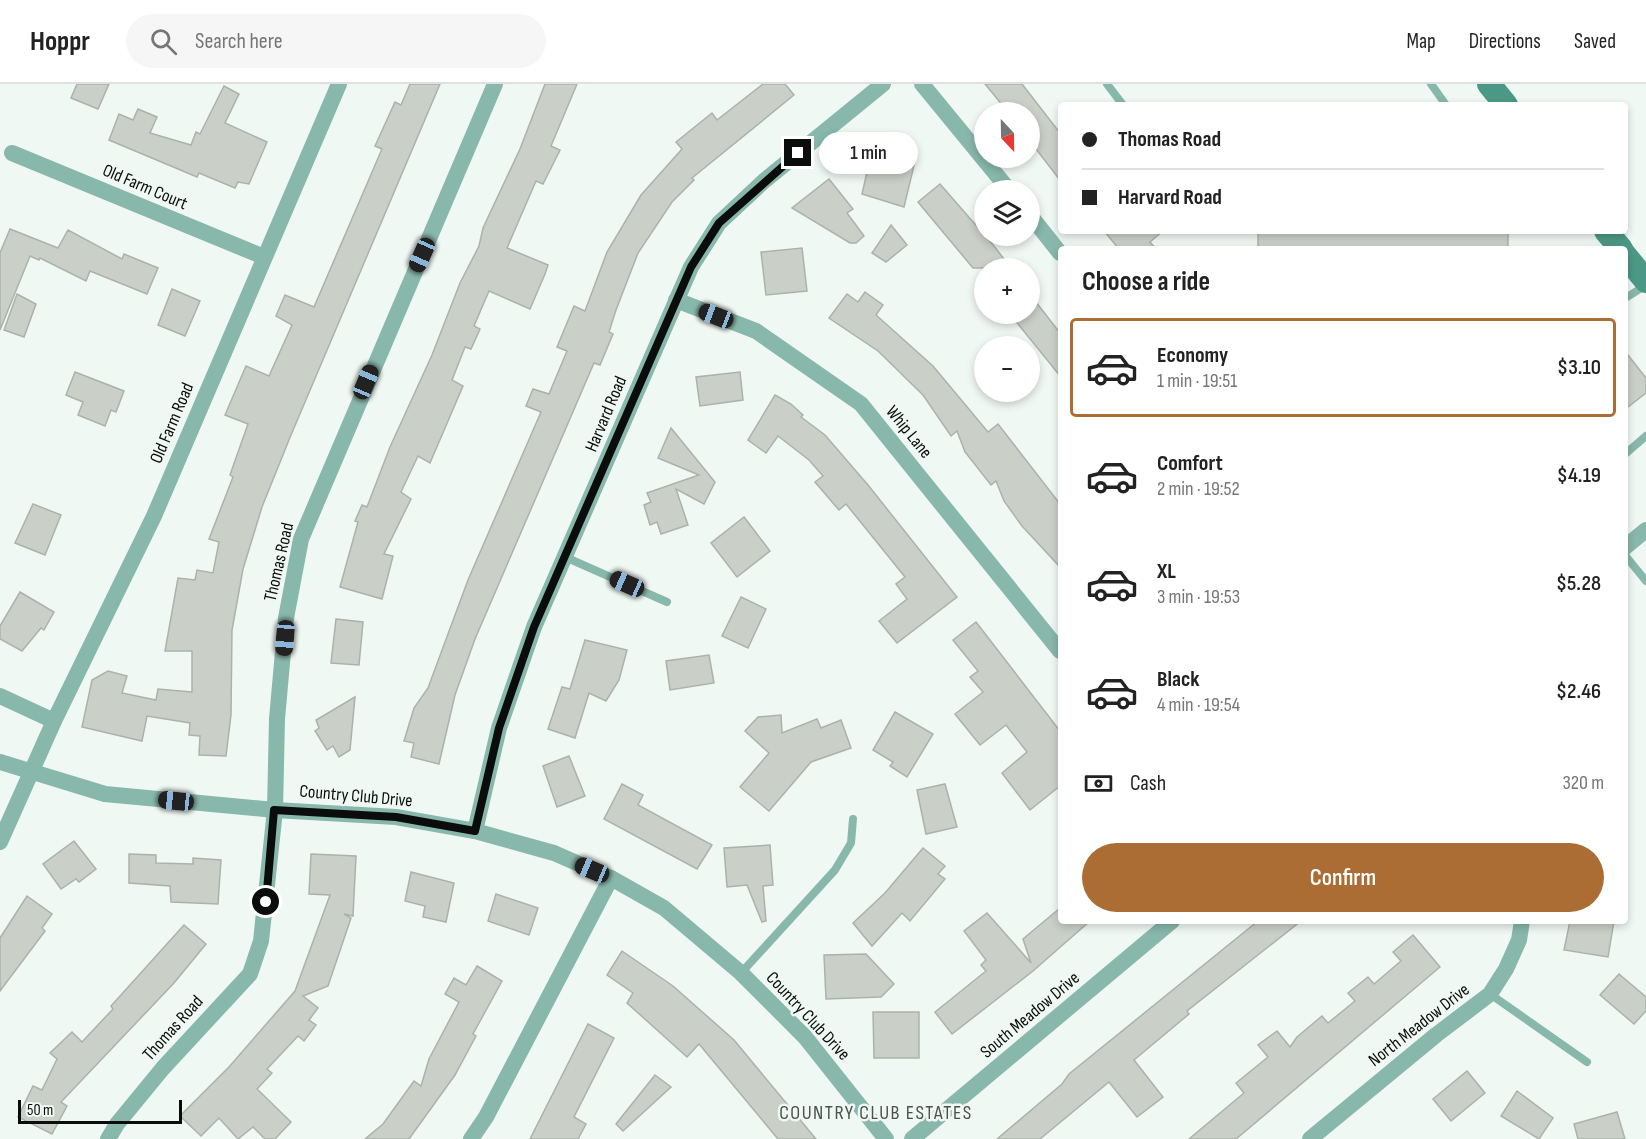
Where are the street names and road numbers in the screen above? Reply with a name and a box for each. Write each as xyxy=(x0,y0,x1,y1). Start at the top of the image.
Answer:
street label: Old Farm Court xyxy=(99,160,191,214)
street label: Harvard Road xyxy=(581,373,631,455)
street label: Old Farm Road xyxy=(146,380,198,466)
street label: Whip Lane xyxy=(881,401,937,463)
street label: Thomas Road xyxy=(260,521,298,603)
street label: Country Club Drive xyxy=(299,781,413,811)
street label: Country Club Drive xyxy=(762,967,854,1065)
street label: South Meadow Drive xyxy=(976,967,1084,1063)
street label: North Meadow Drive xyxy=(1364,979,1474,1071)
street label: Thomas Road xyxy=(138,991,208,1065)

